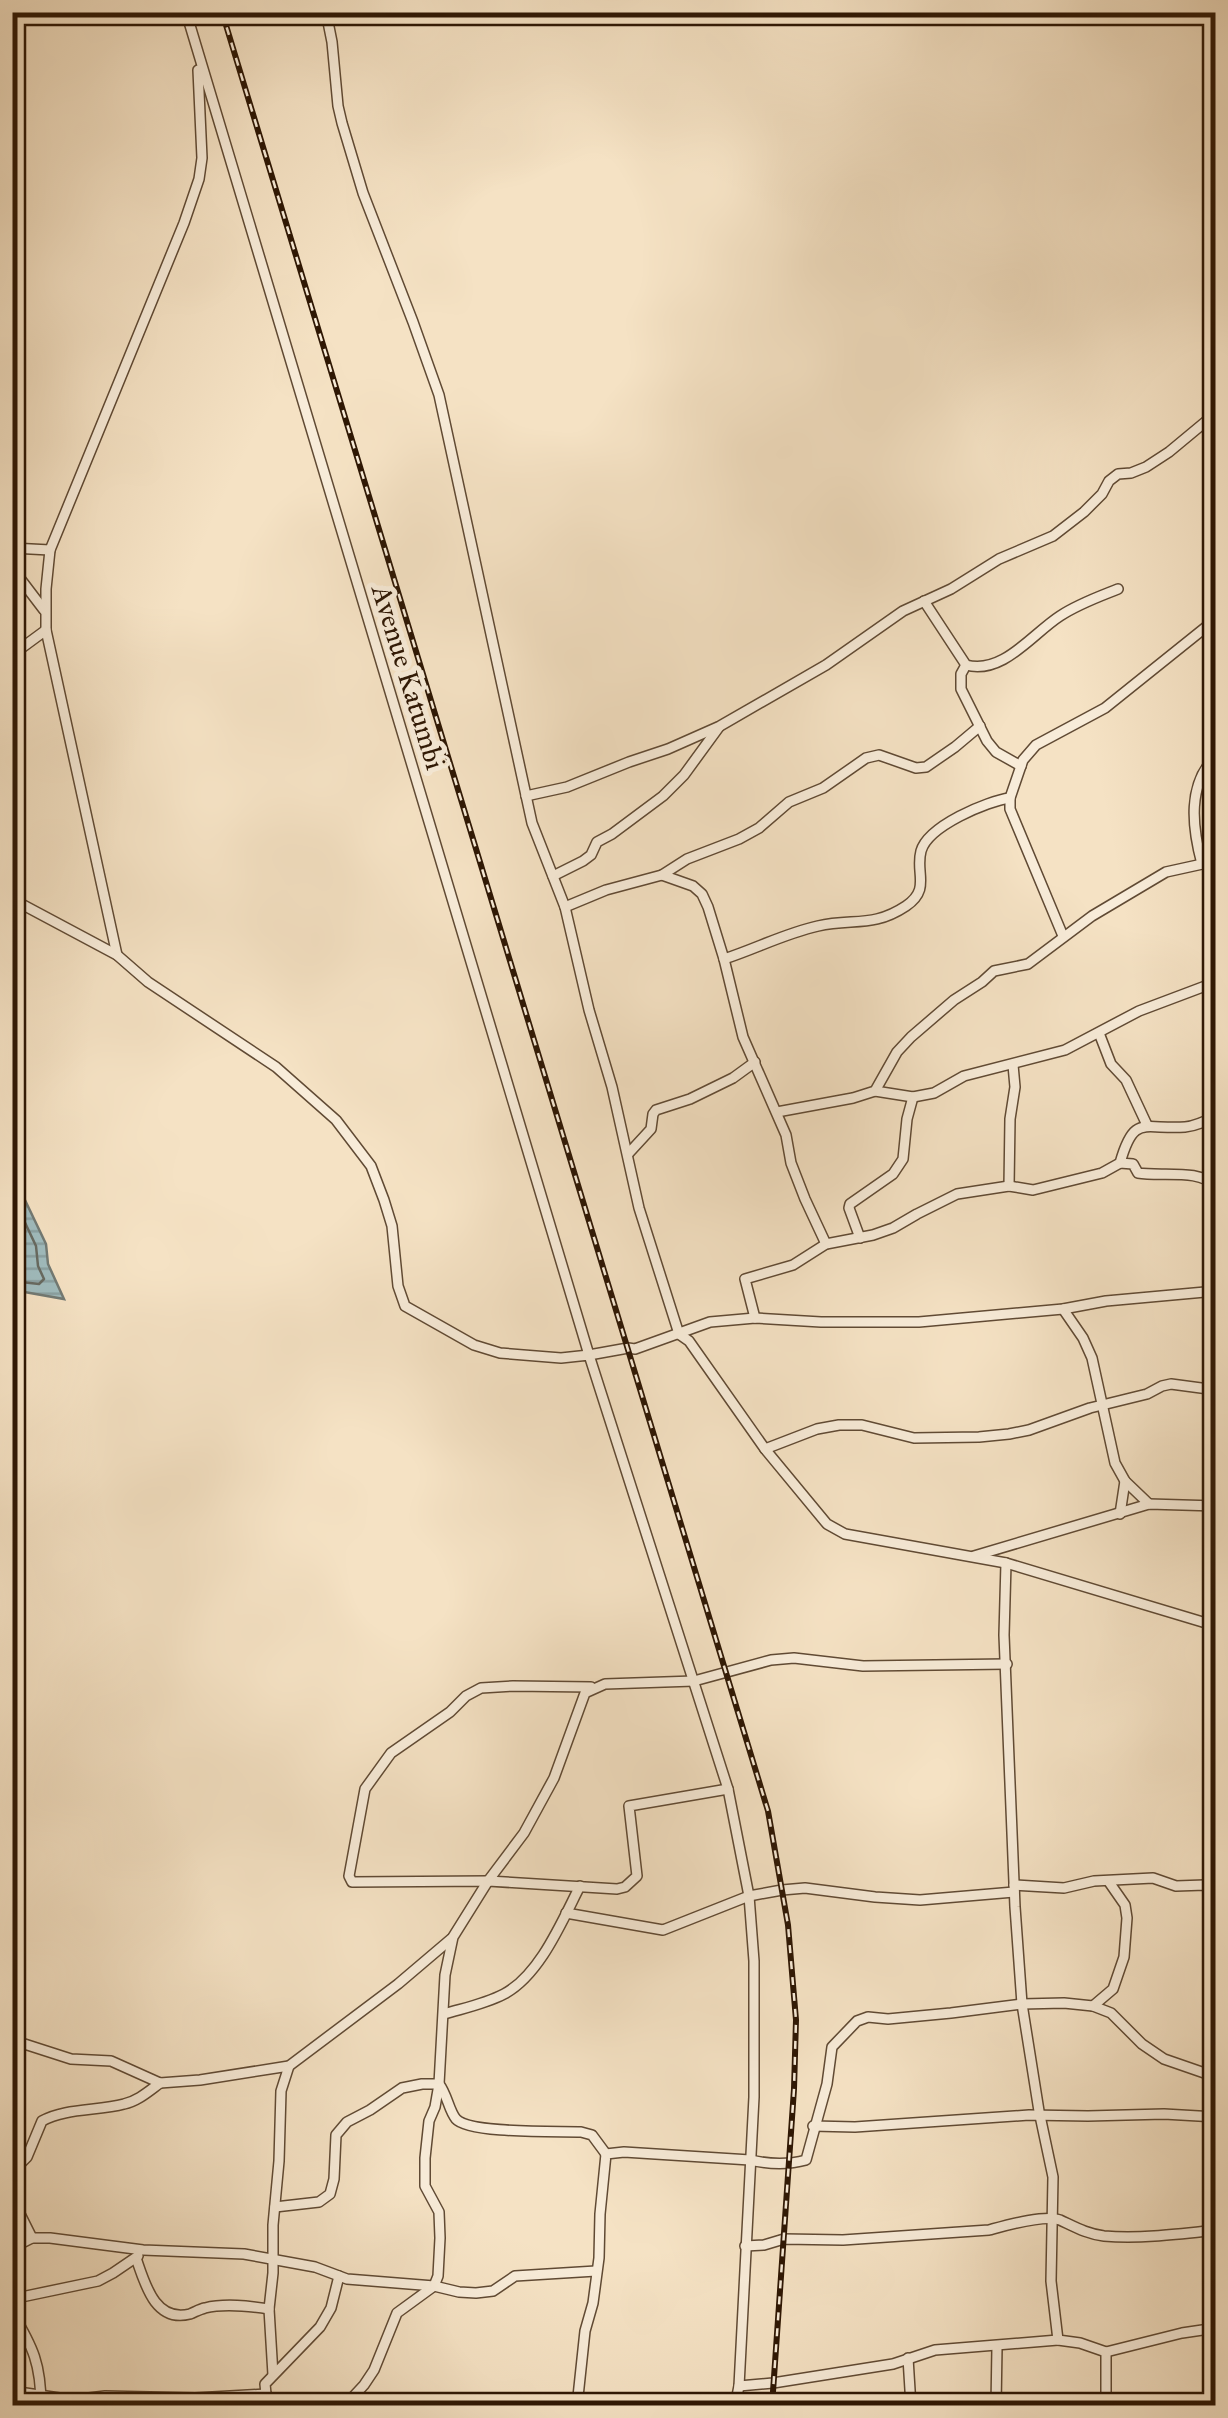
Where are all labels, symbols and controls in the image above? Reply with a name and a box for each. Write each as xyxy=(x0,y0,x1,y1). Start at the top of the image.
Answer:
street label: Avenue Katumbi xyxy=(364,580,453,774)

